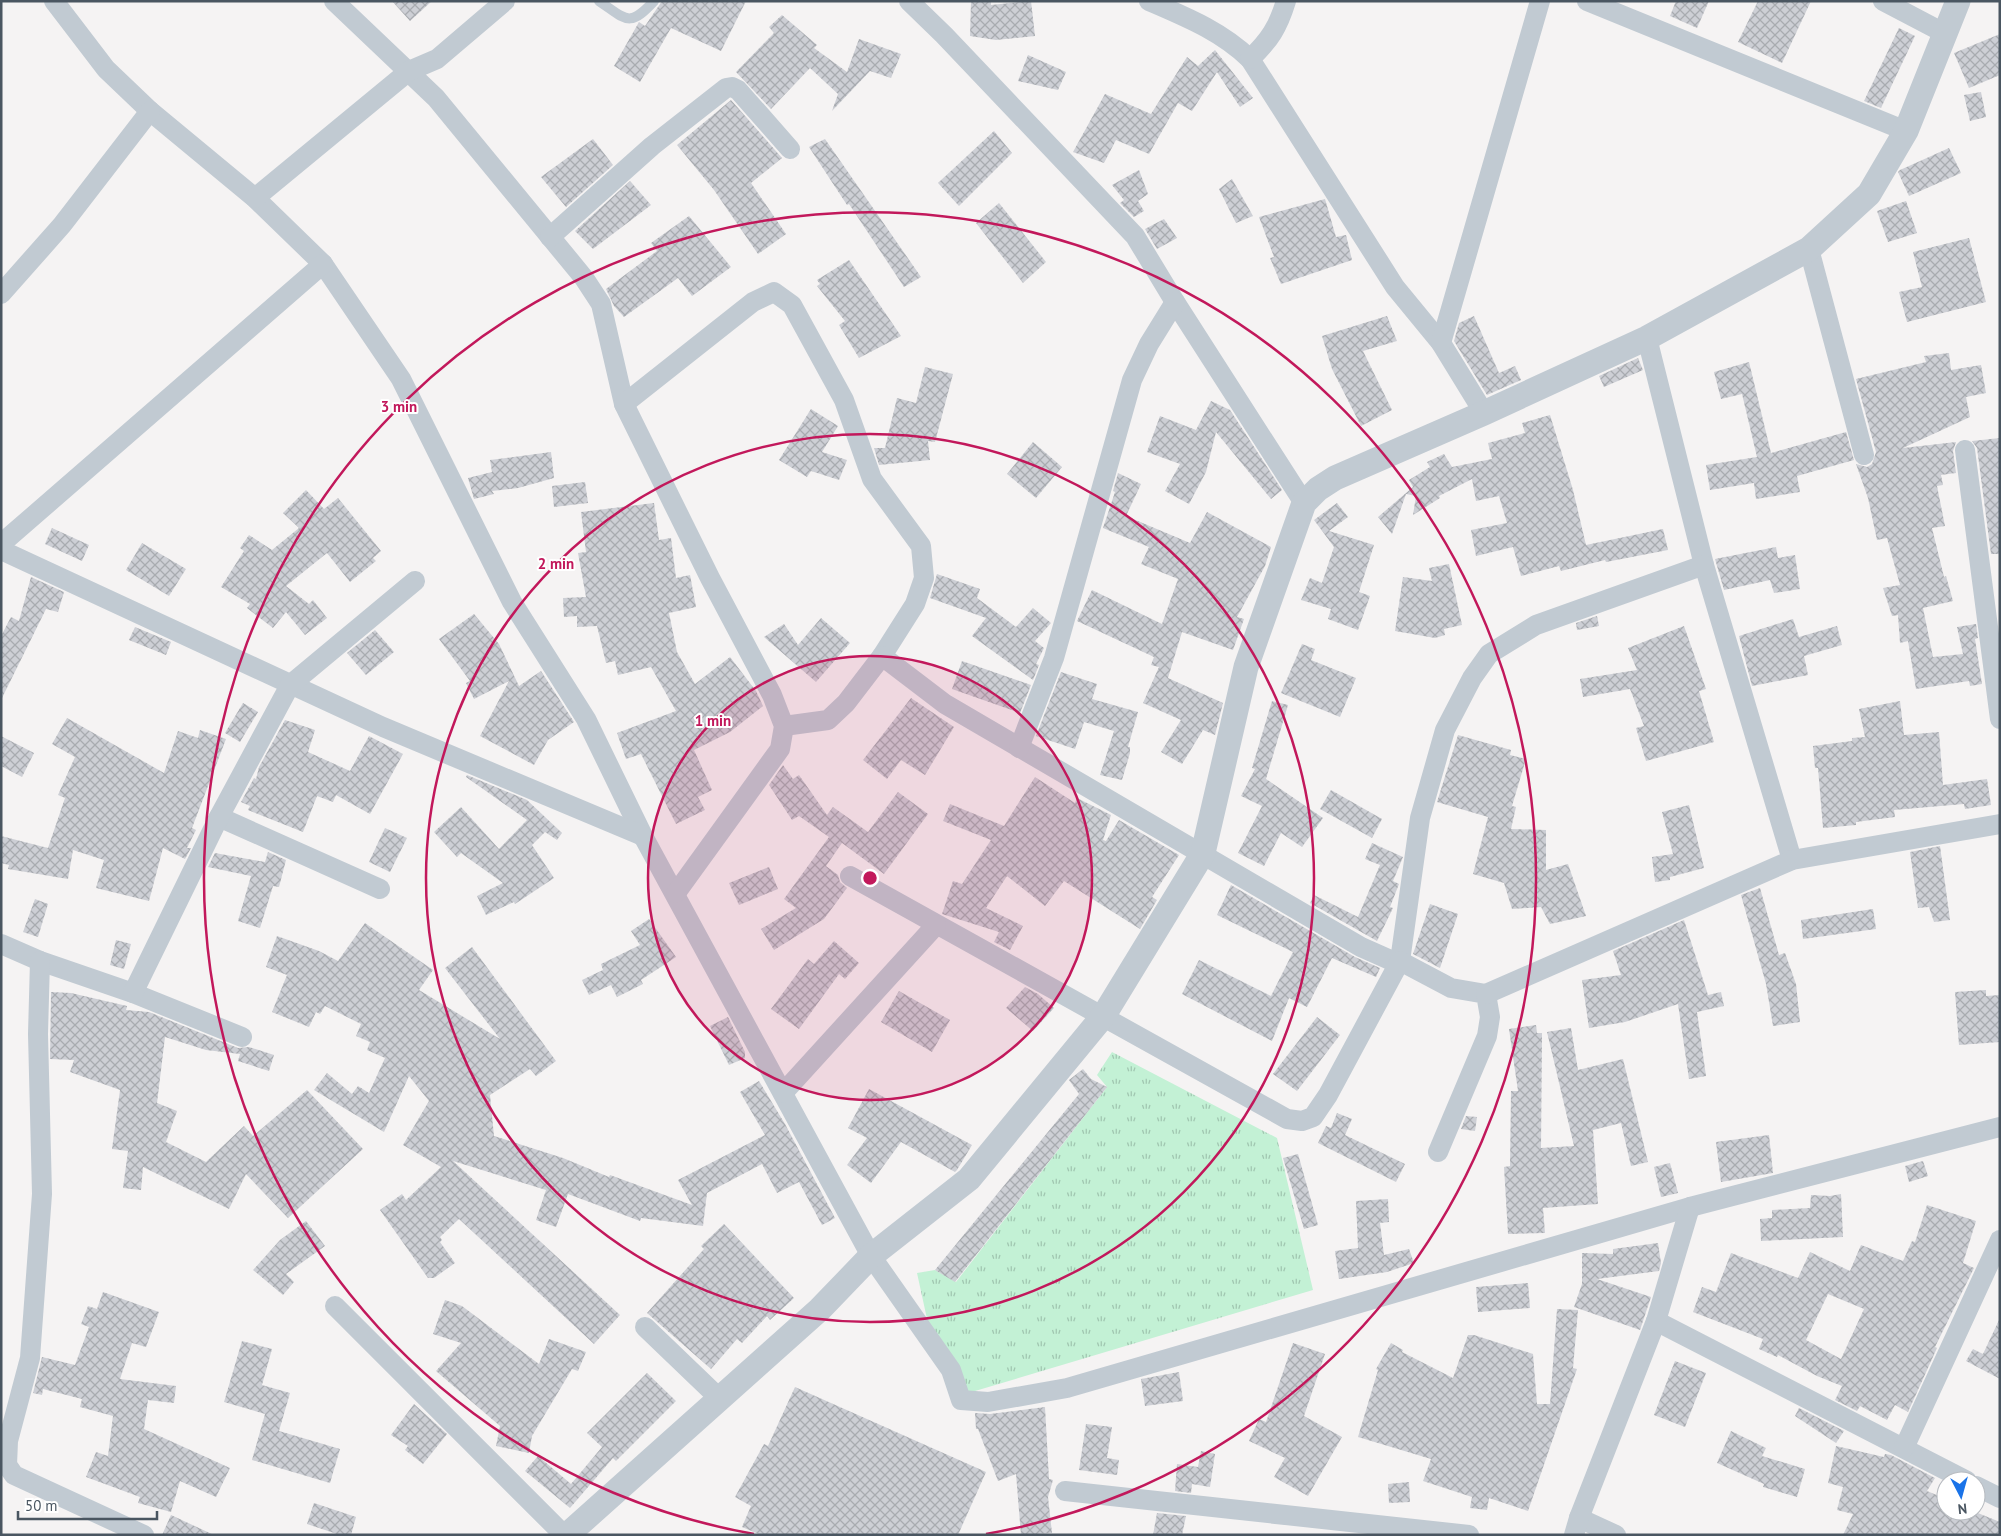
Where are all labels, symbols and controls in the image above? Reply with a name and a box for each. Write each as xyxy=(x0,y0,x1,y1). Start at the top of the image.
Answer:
text: 3 min xyxy=(381,397,417,416)
text: 2 min xyxy=(538,554,574,573)
text: 1 min xyxy=(695,711,731,730)
centre of rings xyxy=(861,869,879,887)
north arrow xyxy=(1936,1471,1986,1521)
scale bar xyxy=(18,1488,156,1520)
text: 50 m xyxy=(25,1496,58,1515)
text: N xyxy=(1957,1499,1968,1518)

